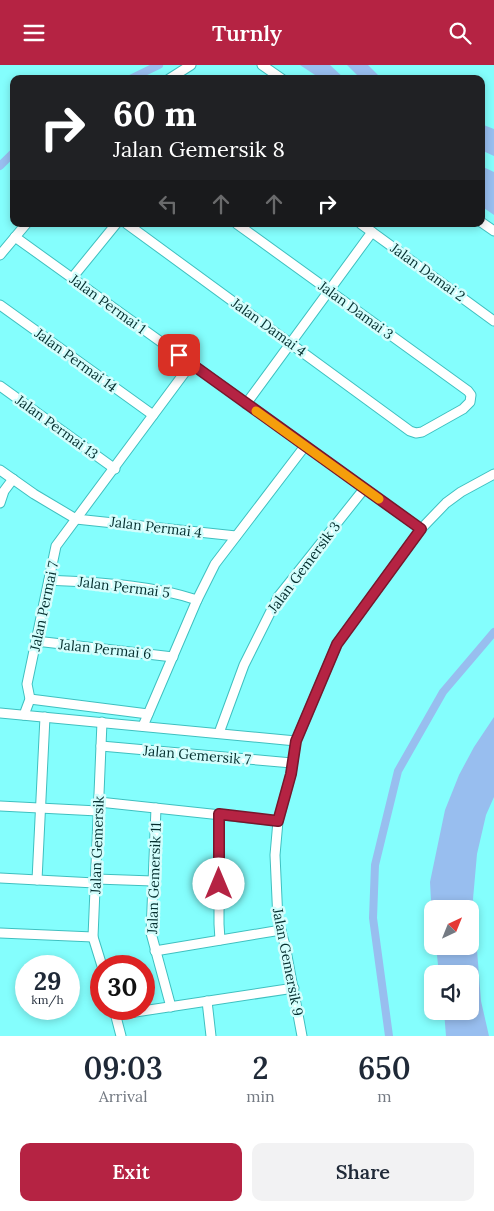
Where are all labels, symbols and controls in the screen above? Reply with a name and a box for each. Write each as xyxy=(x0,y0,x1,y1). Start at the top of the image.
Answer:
icon: menu xyxy=(20,19,48,47)
text: Turnly xyxy=(212,19,282,47)
icon: search xyxy=(446,19,474,47)
text: 60 m xyxy=(113,91,197,136)
icon: right xyxy=(30,95,95,160)
text: Jalan Gemersik 8 xyxy=(113,135,285,163)
icon: left xyxy=(154,190,182,218)
icon: ahead xyxy=(207,190,235,218)
icon: ahead xyxy=(260,190,288,218)
icon: right xyxy=(313,190,341,218)
street label: Jalan Damai 2 xyxy=(386,238,469,305)
street label: Jalan Permai 1 xyxy=(66,270,150,338)
street label: Jalan Damai 3 xyxy=(314,276,397,343)
street label: Jalan Damai 4 xyxy=(227,293,310,360)
street label: Jalan Permai 14 xyxy=(30,323,121,396)
pin xyxy=(158,334,200,376)
icon: arrive xyxy=(165,341,193,369)
street label: Jalan Permai 13 xyxy=(11,390,102,463)
street label: Jalan Permai 4 xyxy=(108,512,203,542)
street label: Jalan Gemersik 3 xyxy=(263,518,344,617)
street label: Jalan Permai 7 xyxy=(26,559,62,653)
street label: Jalan Permai 5 xyxy=(76,572,171,602)
street label: Jalan Permai 6 xyxy=(57,635,152,663)
street label: Jalan Gemersik 7 xyxy=(141,741,252,769)
street label: Jalan Gemersik xyxy=(86,795,108,895)
street label: Jalan Gemersik 11 xyxy=(143,822,165,935)
position arrow xyxy=(192,857,244,909)
north arrow xyxy=(424,900,479,955)
map controls xyxy=(424,900,479,1020)
street label: Jalan Gemersik 9 xyxy=(269,906,307,1017)
speed limit sign: 30 xyxy=(90,955,155,1020)
text: 29 xyxy=(34,965,61,997)
button: sound xyxy=(424,965,479,1020)
text: km/h xyxy=(31,992,64,1007)
text: 09:03 xyxy=(83,1049,163,1087)
text: 2 xyxy=(252,1049,268,1087)
text: 650 xyxy=(358,1049,411,1087)
text: Arrival xyxy=(99,1086,148,1106)
text: min xyxy=(246,1086,275,1106)
text: m xyxy=(377,1086,391,1106)
button: Exit xyxy=(20,1143,242,1201)
button: Share xyxy=(252,1143,474,1201)

